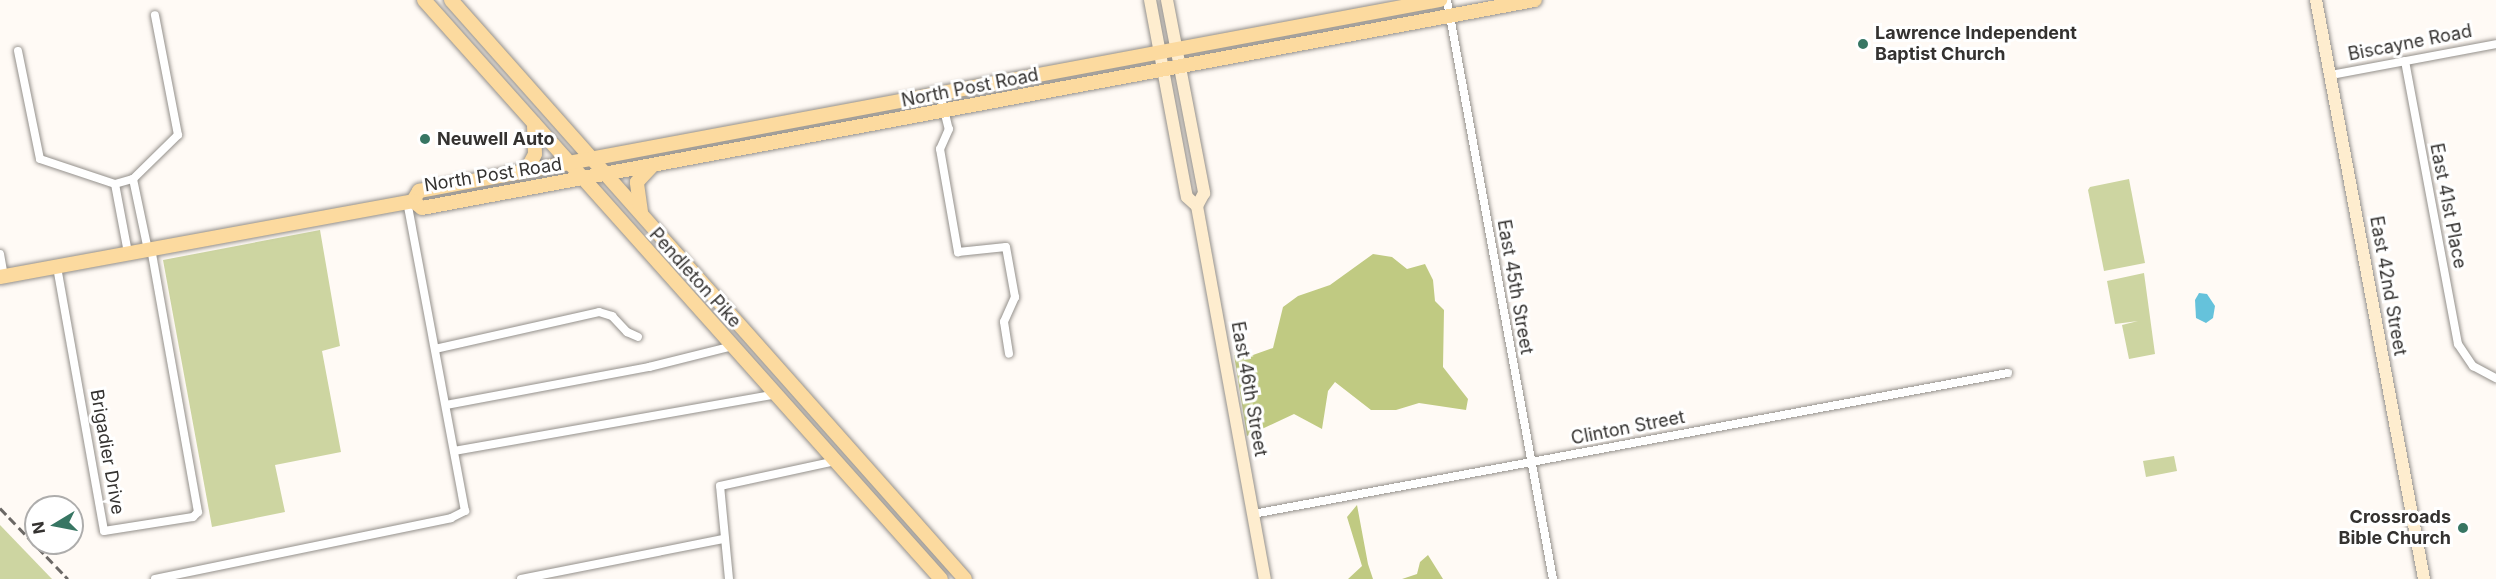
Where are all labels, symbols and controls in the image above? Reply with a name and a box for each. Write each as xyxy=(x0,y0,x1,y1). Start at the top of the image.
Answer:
street label: Biscayne Road xyxy=(2346,20,2474,66)
place label: Lawrence Independent Baptist Church xyxy=(1875,23,2077,66)
marker: Lawrence Independent Baptist Church xyxy=(1856,37,1870,51)
street label: North Post Road xyxy=(900,64,1040,112)
place label: Neuwell Auto xyxy=(437,128,555,150)
marker: Neuwell Auto xyxy=(418,132,432,146)
street label: East 41st Place xyxy=(2425,142,2471,270)
street label: North Post Road xyxy=(423,153,563,197)
street label: East 42nd Street xyxy=(2365,214,2411,358)
street label: East 45th Street xyxy=(1493,218,1537,356)
street label: Pendleton Pike xyxy=(645,224,745,332)
street label: East 46th Street xyxy=(1227,320,1271,458)
street label: Brigadier Drive xyxy=(85,388,129,516)
street label: Clinton Street xyxy=(1569,406,1687,450)
north arrow xyxy=(24,495,84,555)
place label: Crossroads Bible Church xyxy=(2339,507,2451,550)
text: N xyxy=(27,520,49,536)
marker: Crossroads Bible Church xyxy=(2456,521,2470,535)

